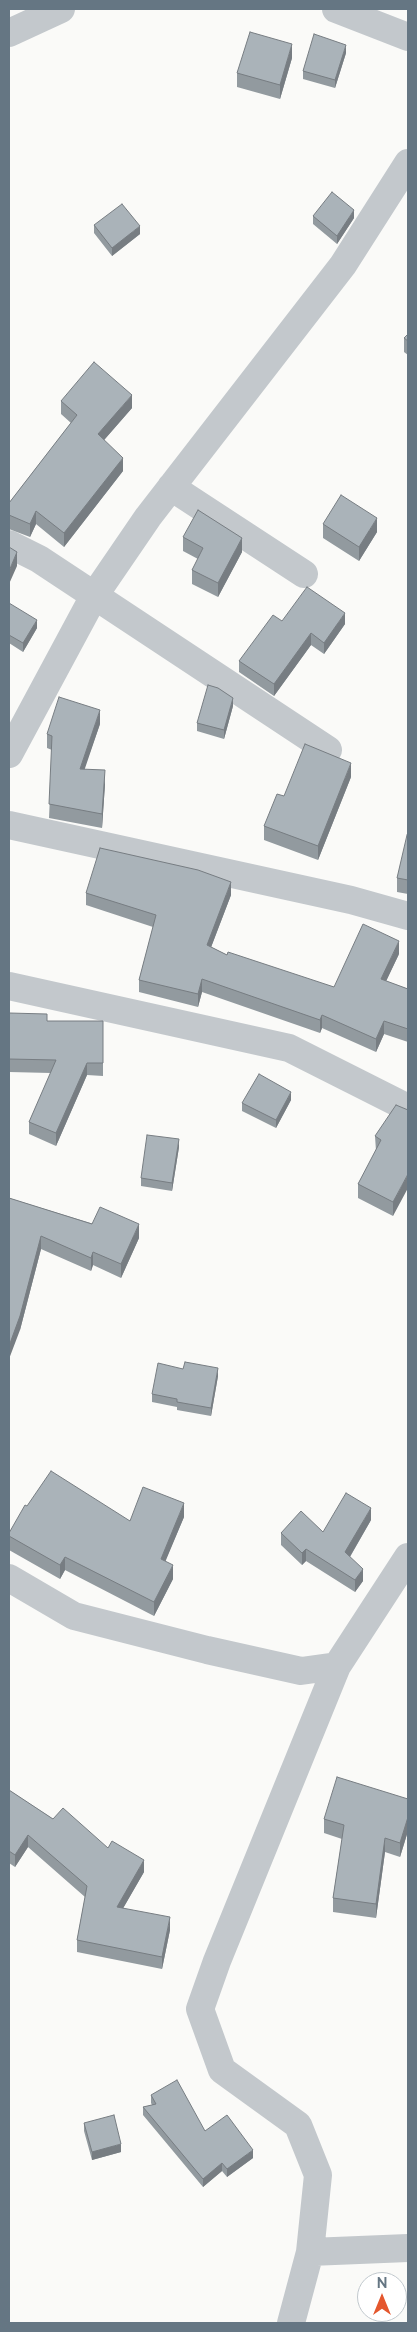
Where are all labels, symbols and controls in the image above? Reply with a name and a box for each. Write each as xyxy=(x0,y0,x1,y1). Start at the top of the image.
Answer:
north arrow xyxy=(357,2272,407,2322)
text: N xyxy=(377,2275,387,2291)

